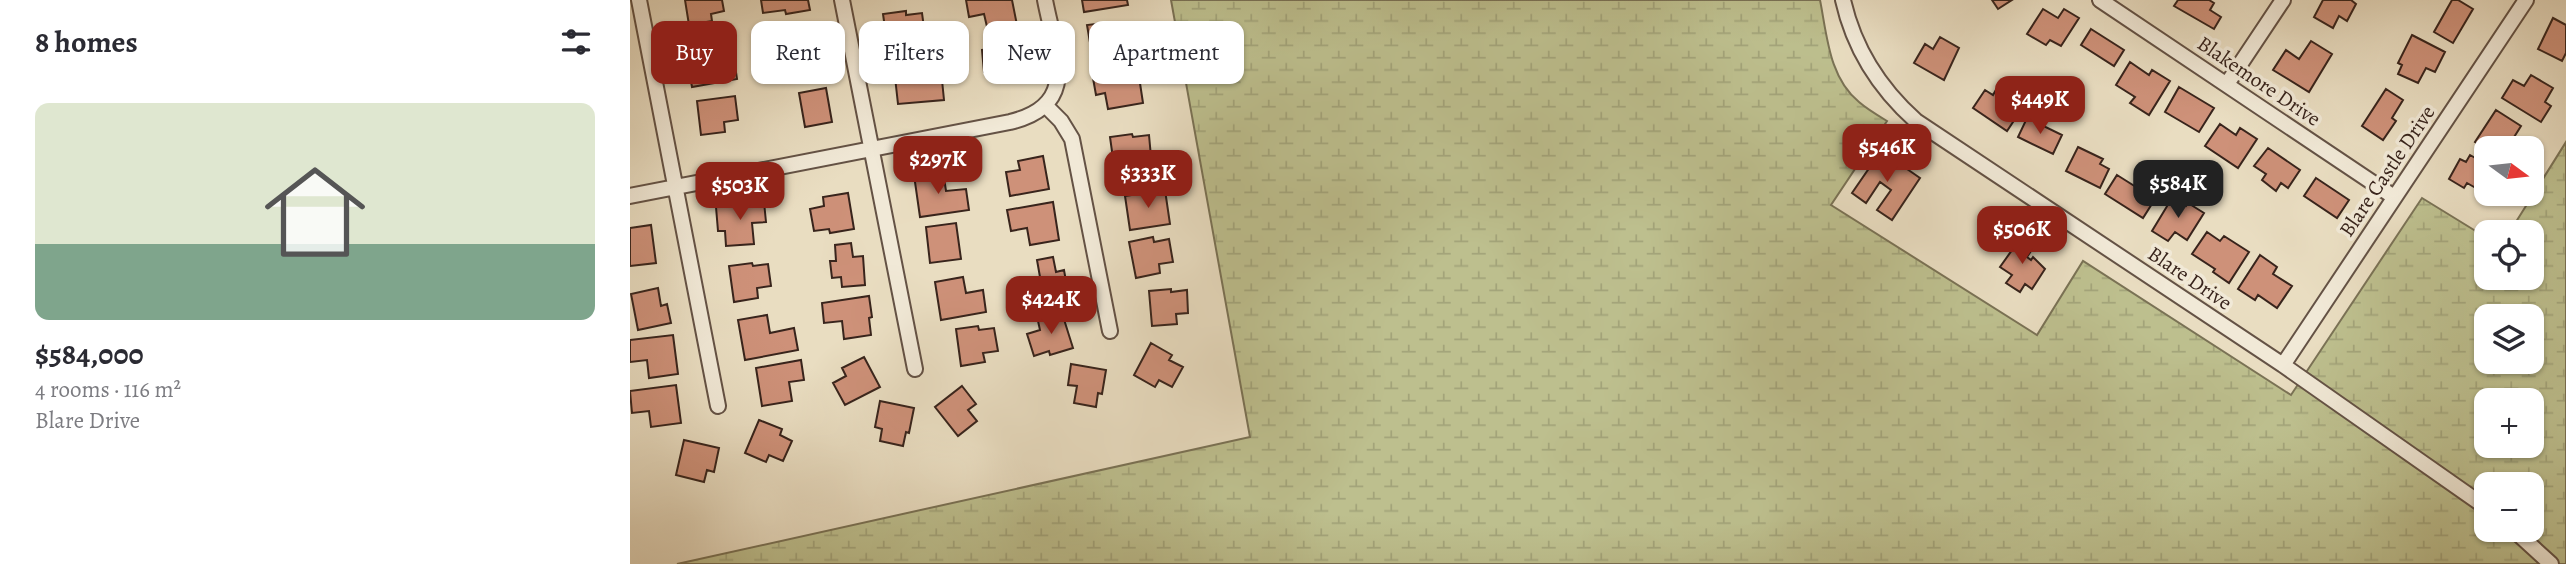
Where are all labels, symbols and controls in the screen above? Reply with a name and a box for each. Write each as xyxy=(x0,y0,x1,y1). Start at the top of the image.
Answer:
chip: Buy xyxy=(651,21,737,84)
chip: Rent xyxy=(751,21,845,84)
chip: Filters xyxy=(859,21,969,84)
chip: New xyxy=(983,21,1075,84)
chip: Apartment xyxy=(1089,21,1244,84)
text: 8 homes xyxy=(35,22,138,62)
icon: filters xyxy=(557,23,595,61)
street label: Blakemore Drive xyxy=(2192,29,2326,133)
pin: $449K xyxy=(1991,76,2089,136)
text: $449K xyxy=(2011,83,2069,114)
street label: Blare Castle Drive xyxy=(2333,100,2441,242)
pin: $546K xyxy=(1838,124,1936,184)
text: $546K xyxy=(1858,131,1916,162)
pin: $297K xyxy=(889,136,987,196)
north arrow xyxy=(2474,136,2544,206)
map controls xyxy=(2474,136,2544,542)
text: $297K xyxy=(909,143,967,174)
icon: home xyxy=(252,149,378,275)
pin: $333K xyxy=(1099,150,1197,210)
text: $333K xyxy=(1120,157,1176,188)
pin: $584K xyxy=(2129,160,2227,220)
pin: $503K xyxy=(691,162,789,222)
text: $584K xyxy=(2149,167,2207,198)
text: $503K xyxy=(711,169,769,200)
pin: $506K xyxy=(1973,206,2071,266)
text: $506K xyxy=(1993,213,2051,244)
button: locate xyxy=(2474,220,2544,290)
street label: Blare Drive xyxy=(2142,240,2238,316)
pin: $424K xyxy=(1002,276,1100,336)
text: $424K xyxy=(1022,283,1080,314)
button: layers xyxy=(2474,304,2544,374)
text: $584,000 xyxy=(35,334,144,374)
text: 4 rooms · 116 m² xyxy=(35,374,181,405)
button: + xyxy=(2474,388,2544,458)
text: Blare Drive xyxy=(35,405,140,436)
button: − xyxy=(2474,472,2544,542)

